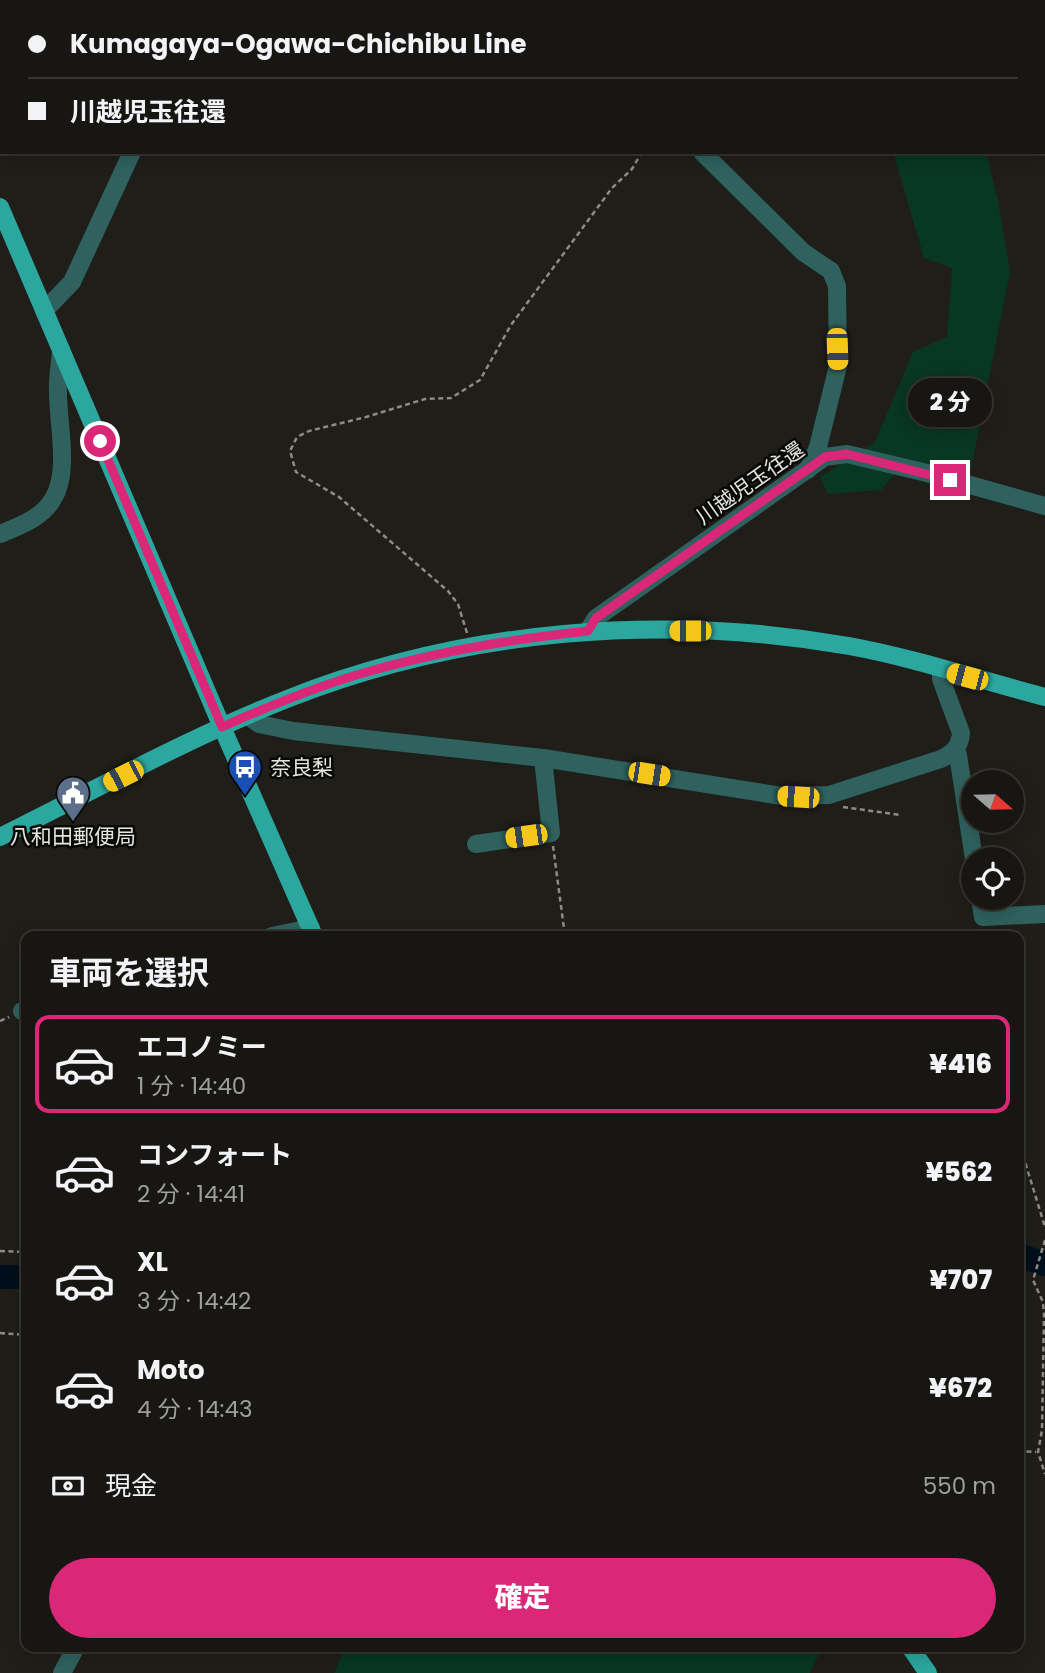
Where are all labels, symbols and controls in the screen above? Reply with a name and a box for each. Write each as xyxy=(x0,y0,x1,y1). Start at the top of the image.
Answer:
text: Kumagaya-Ogawa-Chichibu Line xyxy=(70,26,527,62)
text: 川越児玉往還 xyxy=(70,94,226,130)
car xyxy=(826,328,849,370)
callout: 2 分 xyxy=(908,378,992,428)
text: 2 分 xyxy=(930,386,970,418)
route start xyxy=(84,425,116,457)
street label: 川越児玉往還 xyxy=(690,435,810,531)
route end xyxy=(934,464,966,496)
car xyxy=(670,621,712,642)
car xyxy=(944,661,991,693)
bus stop icon: 奈良梨 xyxy=(226,748,264,797)
place label: 奈良梨 xyxy=(270,753,333,782)
car xyxy=(100,757,147,795)
car xyxy=(627,760,672,788)
north arrow xyxy=(961,770,1024,833)
map controls xyxy=(961,770,1024,910)
public building icon: 八和田郵便局 xyxy=(54,774,92,823)
car xyxy=(777,785,820,809)
place label: 八和田郵便局 xyxy=(10,822,136,851)
car xyxy=(504,823,549,849)
button: locate xyxy=(961,847,1024,910)
text: 車両を選択 xyxy=(49,950,209,995)
text: エコノミー xyxy=(137,1029,267,1065)
icon: car xyxy=(53,1033,116,1096)
text: ¥416 xyxy=(929,1046,992,1082)
text: 1 分 · 14:40 xyxy=(137,1070,246,1102)
text: コンフォート xyxy=(137,1137,292,1173)
icon: car xyxy=(53,1141,116,1204)
text: ¥562 xyxy=(925,1154,992,1190)
text: 2 分 · 14:41 xyxy=(137,1178,245,1210)
text: XL xyxy=(137,1244,168,1280)
icon: car xyxy=(53,1249,116,1312)
text: ¥707 xyxy=(929,1262,992,1298)
text: 3 分 · 14:42 xyxy=(137,1285,251,1317)
text: Moto xyxy=(137,1352,205,1388)
icon: car xyxy=(53,1357,116,1420)
text: ¥672 xyxy=(929,1370,992,1406)
text: 4 分 · 14:43 xyxy=(137,1393,253,1425)
icon: cash xyxy=(49,1467,87,1505)
text: 現金 xyxy=(105,1468,157,1504)
text: 550 m xyxy=(923,1470,996,1502)
button: 確定 xyxy=(49,1558,996,1638)

